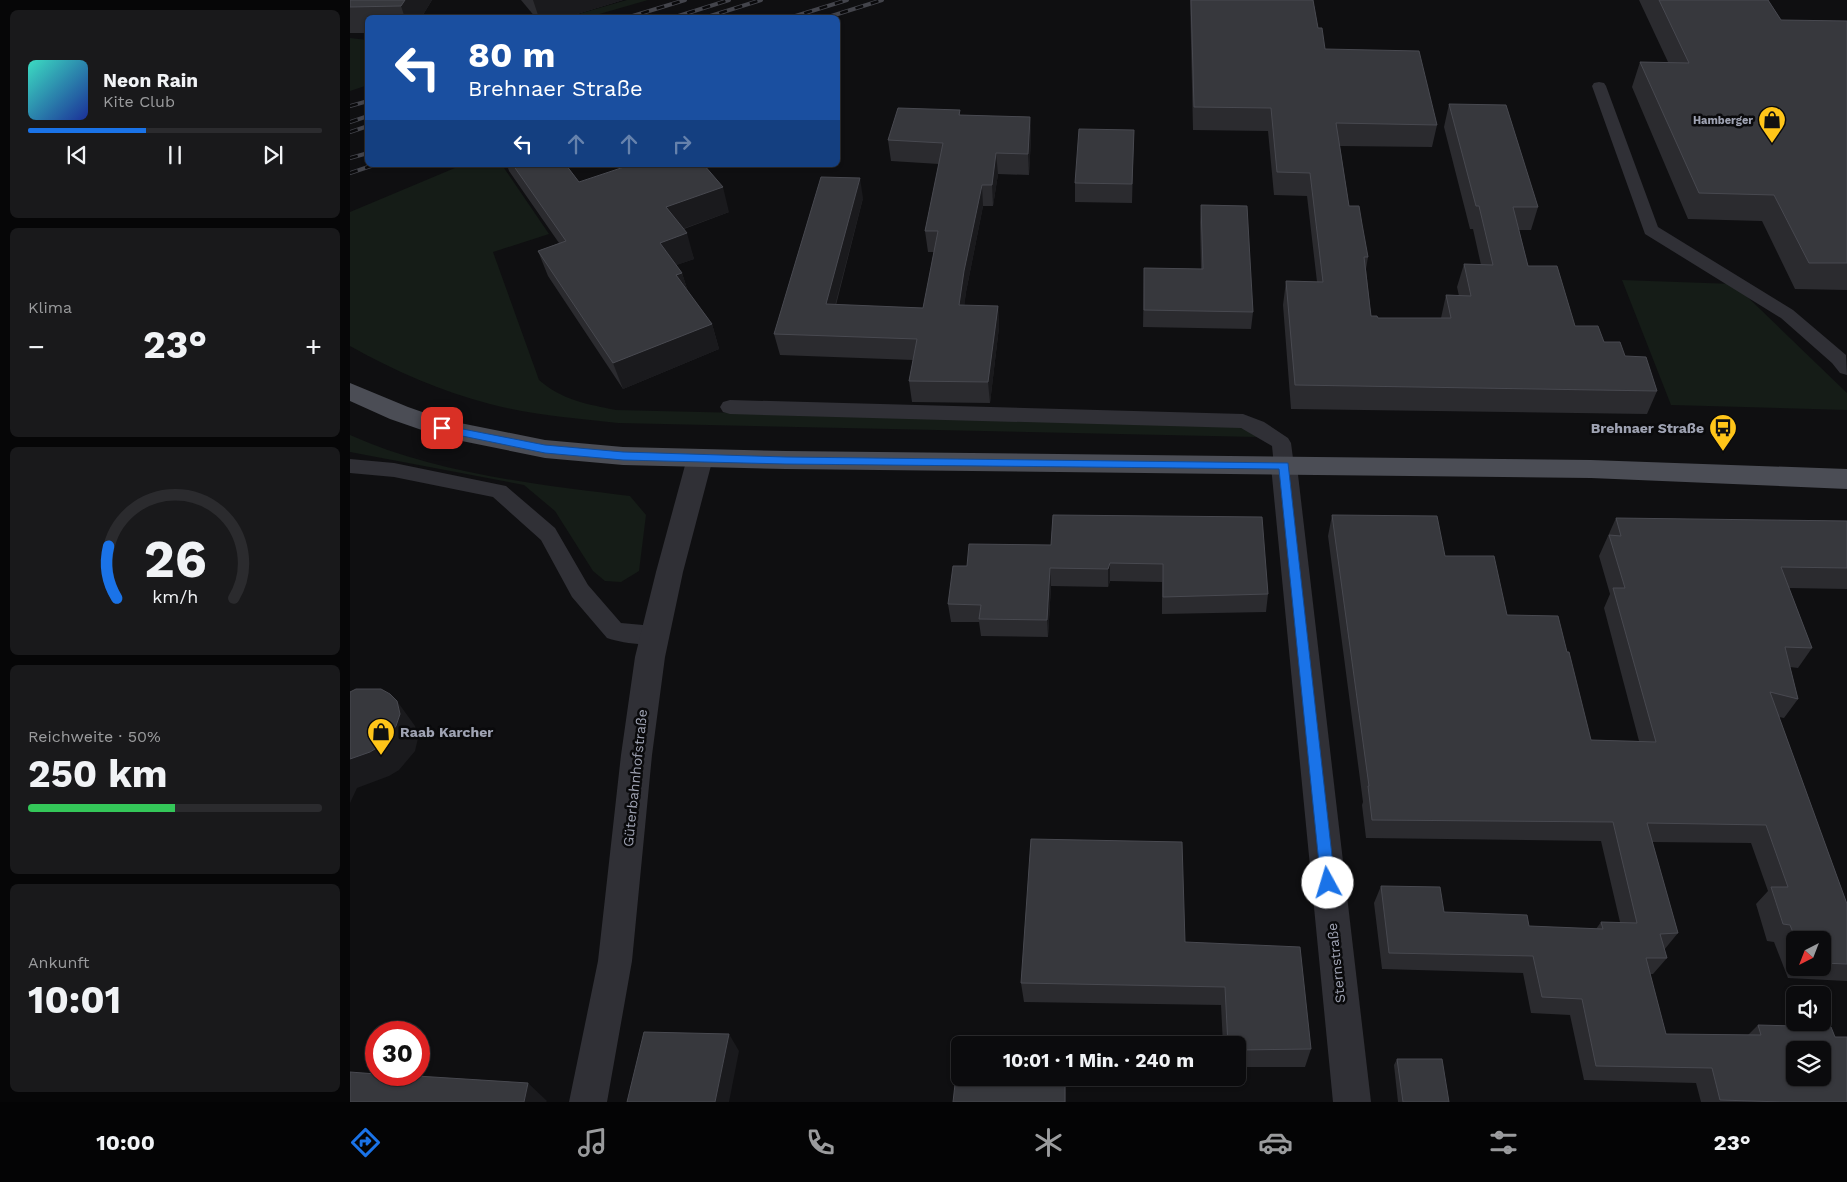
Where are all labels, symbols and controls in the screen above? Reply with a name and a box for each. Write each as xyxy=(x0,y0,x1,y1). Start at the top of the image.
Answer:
text: 80 m xyxy=(468,34,555,76)
icon: left xyxy=(385,35,450,100)
text: Neon Rain xyxy=(103,69,198,92)
text: Brehnaer Straße xyxy=(468,76,643,101)
text: Kite Club xyxy=(103,92,175,111)
shop icon: Hamberger xyxy=(1757,105,1787,144)
place label: Hamberger xyxy=(1693,114,1753,127)
icon: left xyxy=(509,130,537,158)
icon: ahead xyxy=(562,130,590,158)
icon: ahead xyxy=(615,130,643,158)
icon: right xyxy=(668,130,696,158)
icon: previous xyxy=(63,141,91,169)
icon: pause xyxy=(161,141,189,169)
icon: next xyxy=(259,141,287,169)
text: Klima xyxy=(28,298,72,317)
text: 23° xyxy=(143,323,207,367)
text: − xyxy=(28,330,45,363)
text: + xyxy=(305,330,322,363)
pin xyxy=(421,407,463,449)
bus stop icon: Brehnaer Straße xyxy=(1708,413,1738,452)
icon: arrive xyxy=(428,414,456,442)
place label: Brehnaer Straße xyxy=(1591,420,1704,436)
text: 26 xyxy=(143,529,207,590)
text: km/h xyxy=(152,586,198,607)
street label: Güterbahnhofstraße xyxy=(620,708,650,848)
shop icon: Raab Karcher xyxy=(366,717,396,756)
place label: Raab Karcher xyxy=(400,724,493,740)
text: Reichweite · 50% xyxy=(28,727,161,746)
text: 250 km xyxy=(28,752,168,796)
position arrow xyxy=(1301,856,1353,908)
street label: Sternstraße xyxy=(1324,922,1348,1004)
north arrow xyxy=(1786,931,1831,976)
map controls xyxy=(1786,931,1831,1086)
text: Ankunft xyxy=(28,953,89,972)
text: 10:01 xyxy=(28,978,121,1022)
button: sound xyxy=(1786,986,1831,1031)
speed limit sign: 30 xyxy=(365,1021,430,1086)
button: layers xyxy=(1786,1041,1831,1086)
text: 10:01 · 1 Min. · 240 m xyxy=(1003,1049,1194,1072)
icon: directions xyxy=(348,1125,383,1160)
icon: music xyxy=(575,1125,610,1160)
icon: phone xyxy=(803,1125,838,1160)
icon: climate xyxy=(1031,1125,1066,1160)
icon: car xyxy=(1258,1125,1293,1160)
icon: filters xyxy=(1486,1125,1521,1160)
text: 10:00 xyxy=(96,1130,155,1155)
text: 23° xyxy=(1714,1130,1751,1155)

